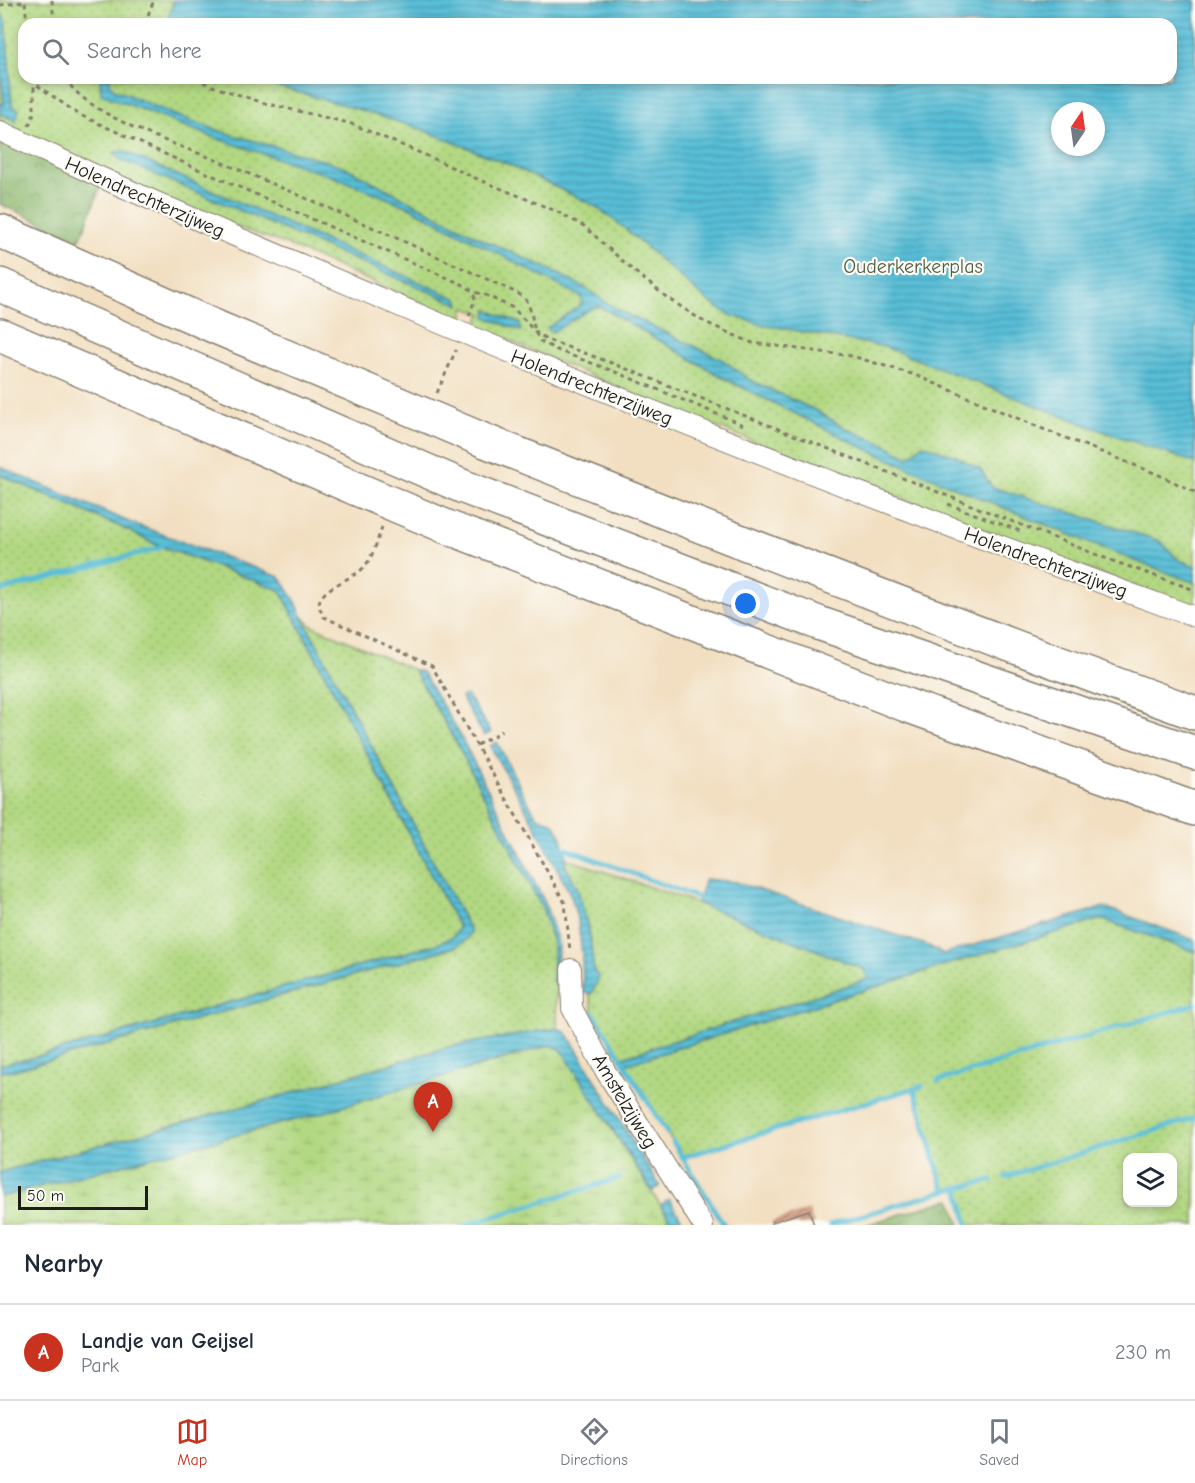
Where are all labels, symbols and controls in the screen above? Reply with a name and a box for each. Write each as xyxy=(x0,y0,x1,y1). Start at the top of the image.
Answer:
search box xyxy=(18,18,1177,84)
icon: search xyxy=(39,35,72,68)
text: Search here xyxy=(87,38,202,64)
north arrow xyxy=(1051,102,1105,156)
street label: Holendrechterzijweg xyxy=(61,152,228,243)
park label: Ouderkerkerplas xyxy=(843,255,983,278)
street label: Holendrechterzijweg xyxy=(508,345,676,430)
street label: Holendrechterzijweg xyxy=(961,522,1131,603)
your location xyxy=(731,589,760,618)
street label: Amstelzijweg xyxy=(587,1050,662,1153)
pin: A xyxy=(414,1082,452,1132)
map controls xyxy=(1123,1153,1177,1207)
button: layers xyxy=(1123,1153,1177,1207)
scale bar xyxy=(18,1183,148,1210)
text: 50 m xyxy=(27,1187,64,1205)
text: Nearby xyxy=(24,1249,103,1279)
text: Landje van Geijsel xyxy=(81,1328,254,1354)
text: A xyxy=(38,1341,49,1364)
text: 230 m xyxy=(1115,1341,1171,1364)
text: Park xyxy=(81,1354,119,1377)
tab: Map xyxy=(176,1415,209,1469)
tab: Directions xyxy=(560,1415,628,1469)
tab: Saved xyxy=(979,1415,1019,1469)

